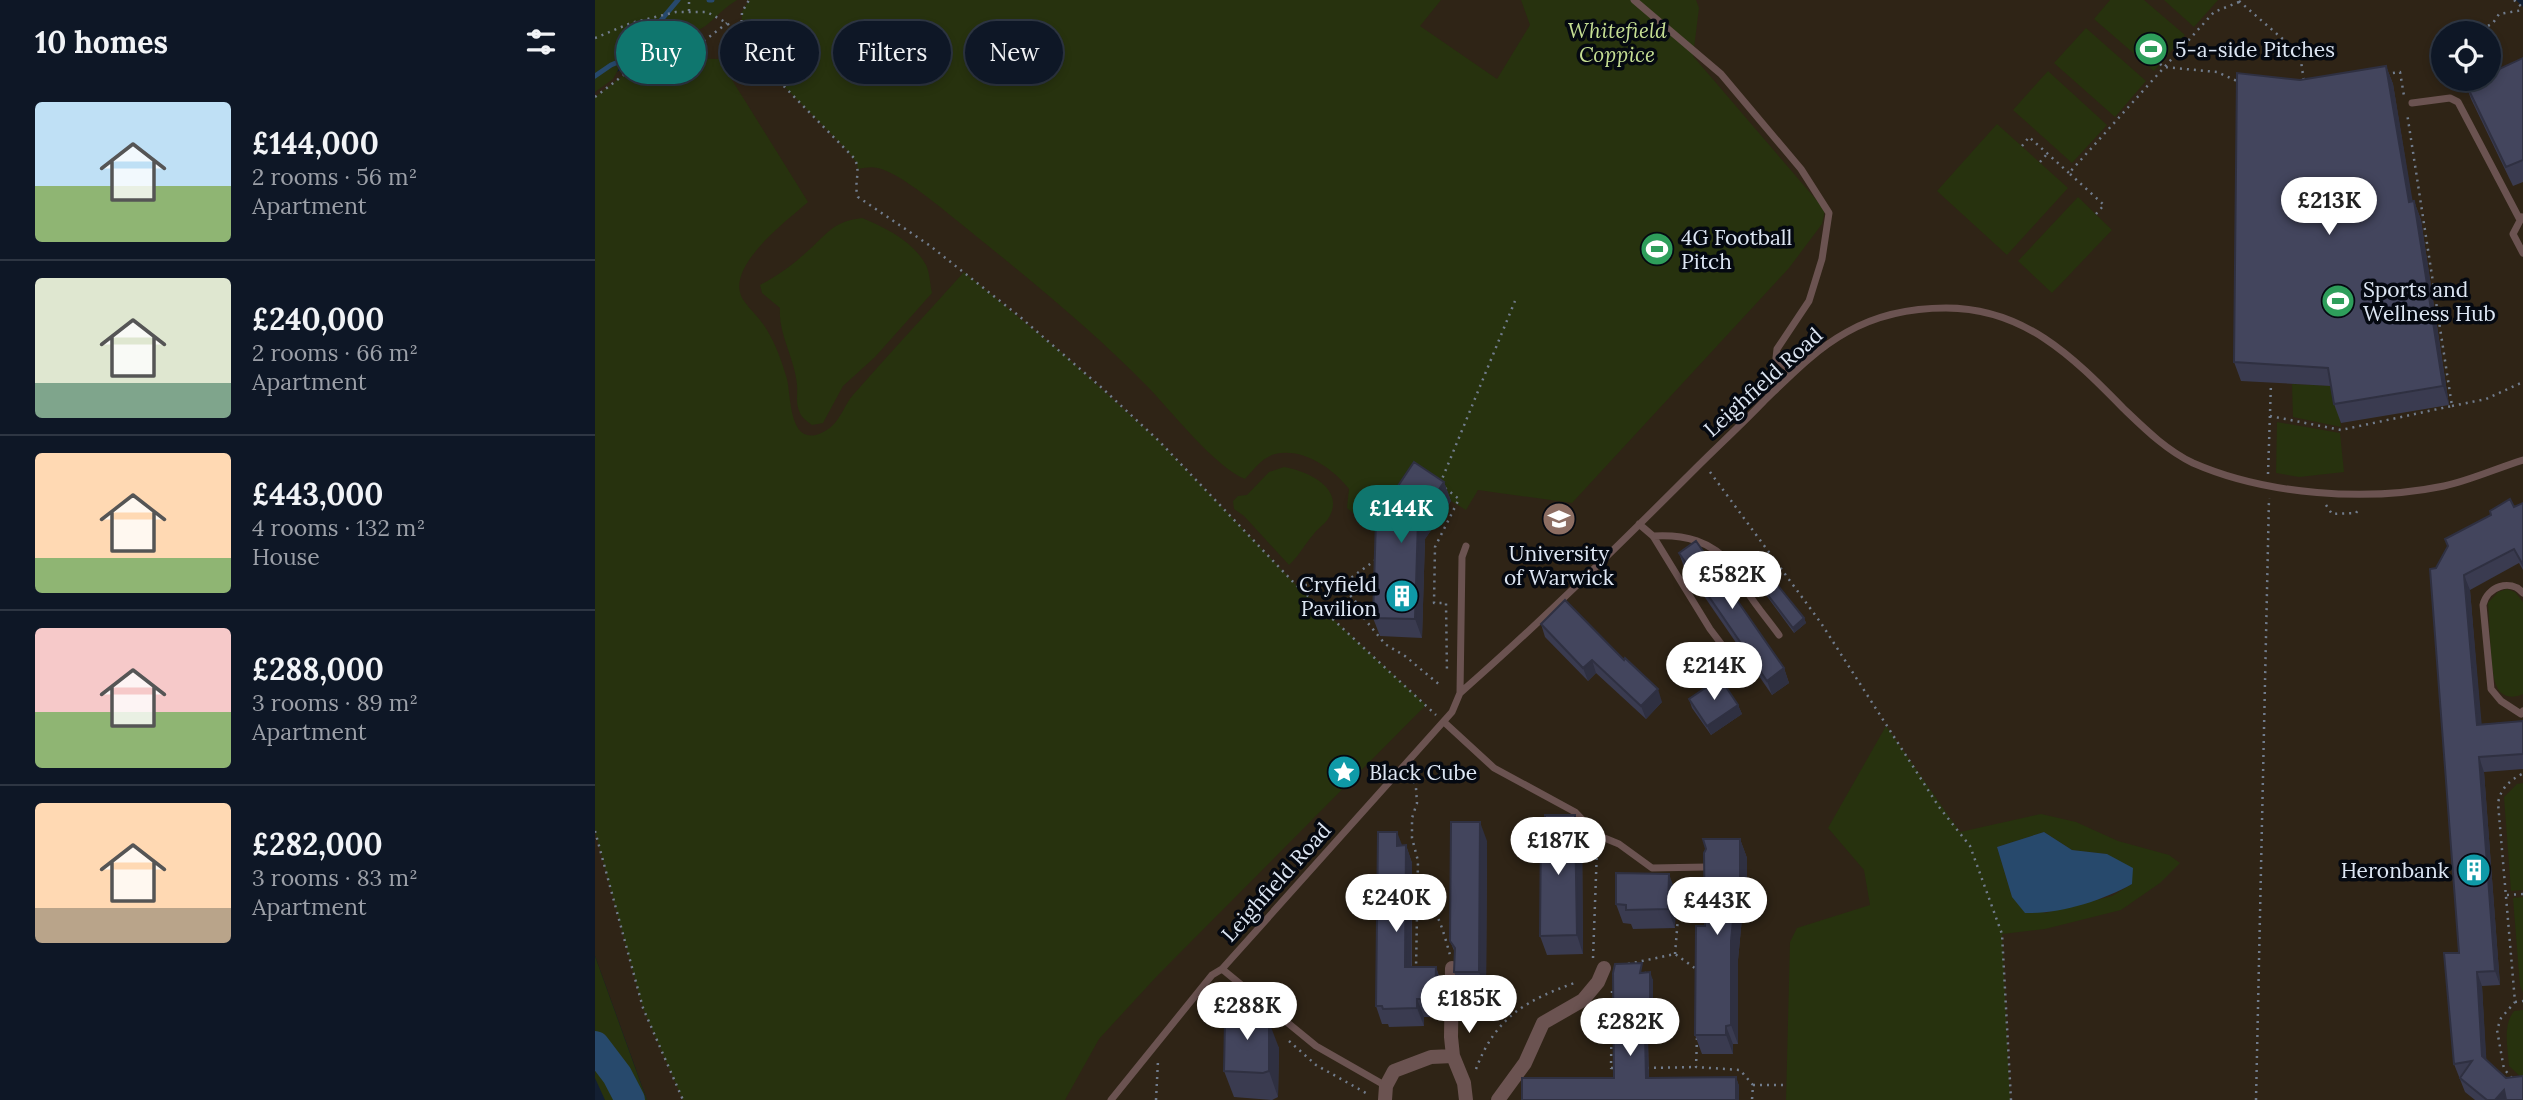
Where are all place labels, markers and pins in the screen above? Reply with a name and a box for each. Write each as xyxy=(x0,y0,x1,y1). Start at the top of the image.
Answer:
sports icon: 5-a-side Pitches xyxy=(2132,30,2170,68)
place label: 5-a-side Pitches xyxy=(2175,36,2335,63)
pin: £213K xyxy=(2280,177,2378,237)
place label: 4G Football Pitch xyxy=(1681,224,1792,275)
sports icon: 4G Football Pitch xyxy=(1638,230,1676,268)
place label: Sports and Wellness Hub xyxy=(2363,276,2496,327)
sports icon: Sports and Wellness Hub xyxy=(2319,282,2357,320)
pin: £144K xyxy=(1352,486,1450,545)
school or university icon: University of Warwick xyxy=(1540,500,1578,538)
place label: University of Warwick xyxy=(1504,540,1615,591)
pin: £582K xyxy=(1683,552,1781,611)
place label: Cryfield Pavilion xyxy=(1299,571,1377,622)
building icon: Cryfield Pavilion xyxy=(1383,577,1421,615)
pin: £214K xyxy=(1665,642,1763,702)
place icon: Black Cube xyxy=(1325,753,1363,791)
place label: Black Cube xyxy=(1369,759,1477,786)
pin: £187K xyxy=(1509,818,1607,877)
building icon: Heronbank xyxy=(2455,851,2493,889)
place label: Heronbank xyxy=(2341,857,2450,884)
pin: £240K xyxy=(1347,874,1445,934)
pin: £443K xyxy=(1668,878,1766,937)
pin: £185K xyxy=(1420,976,1518,1035)
pin: £288K xyxy=(1198,982,1296,1042)
pin: £282K xyxy=(1581,998,1679,1058)

